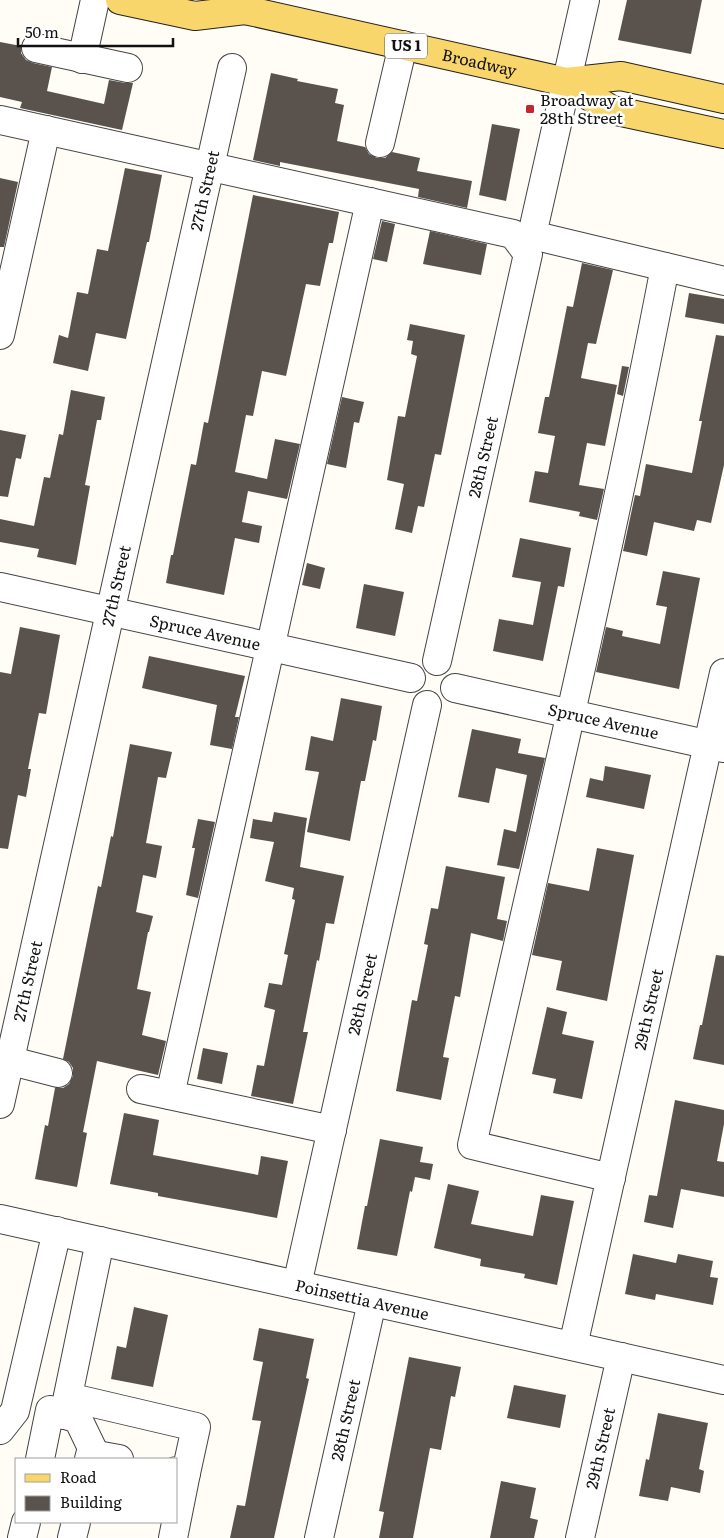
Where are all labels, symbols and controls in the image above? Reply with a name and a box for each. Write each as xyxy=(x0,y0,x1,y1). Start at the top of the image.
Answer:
scale bar xyxy=(18,15,172,47)
text: 50 m xyxy=(25,20,59,43)
road number: US 1 xyxy=(385,34,427,58)
street label: Broadway xyxy=(440,42,520,82)
place label: Broadway at 28th Street xyxy=(540,87,634,129)
marker: Broadway at 28th Street xyxy=(524,103,536,115)
street label: 27th Street xyxy=(183,147,224,233)
street label: 28th Street xyxy=(461,413,503,500)
street label: 27th Street xyxy=(94,542,136,628)
street label: Spruce Avenue xyxy=(148,608,263,655)
street label: Spruce Avenue xyxy=(546,696,661,744)
street label: 27th Street xyxy=(6,938,47,1024)
street label: 28th Street xyxy=(340,950,382,1037)
street label: 29th Street xyxy=(627,966,668,1052)
street label: Poinsettia Avenue xyxy=(293,1272,432,1325)
street label: 28th Street xyxy=(324,1376,365,1463)
street label: 29th Street xyxy=(579,1405,620,1491)
legend xyxy=(15,1458,178,1523)
text: Road xyxy=(60,1465,96,1488)
text: Building xyxy=(60,1490,122,1513)

